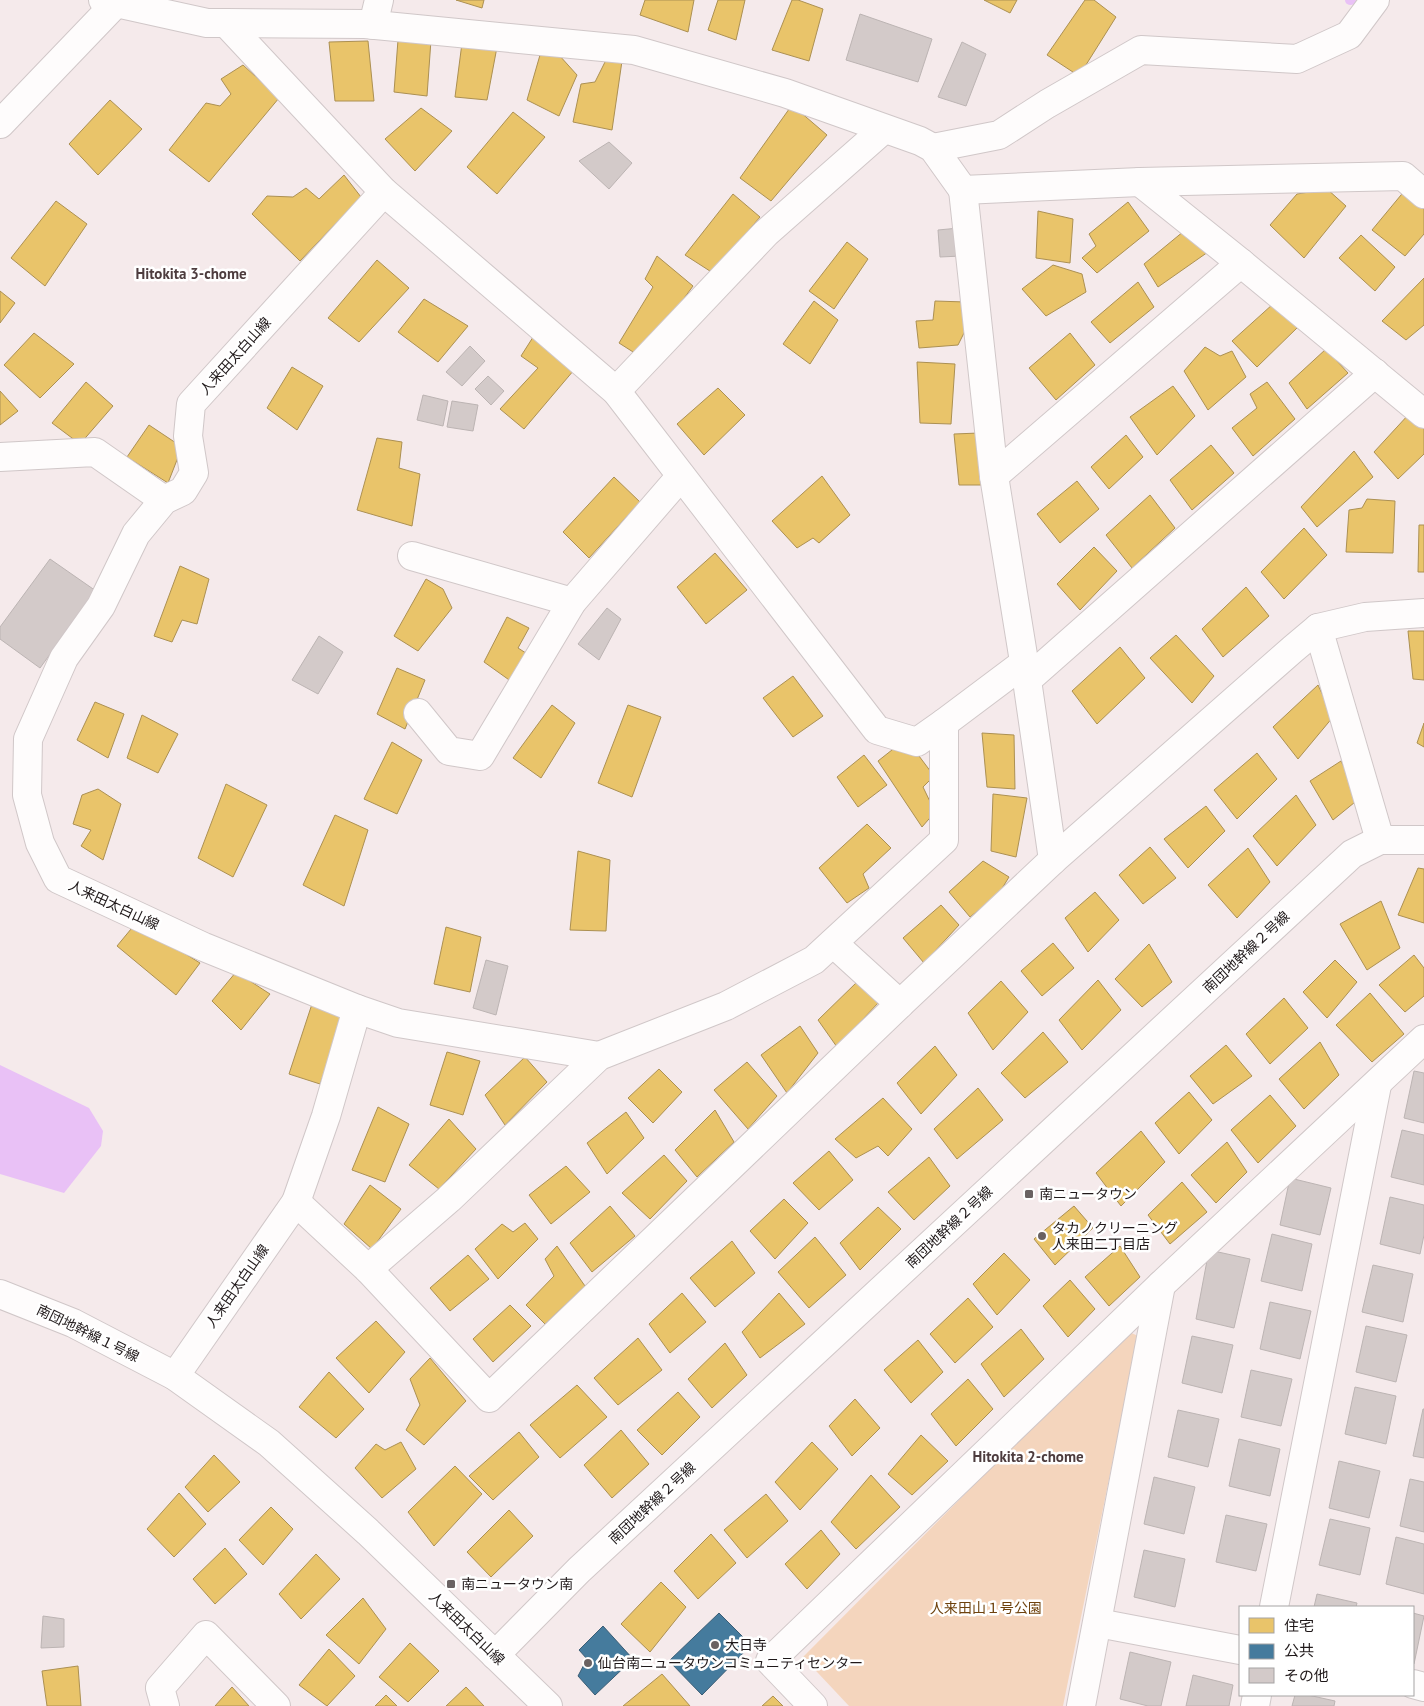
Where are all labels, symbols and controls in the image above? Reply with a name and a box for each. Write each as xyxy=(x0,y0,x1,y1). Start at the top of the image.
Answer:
district label: Hitokita 3-chome xyxy=(135,264,247,283)
street label: 人来田太白山線 xyxy=(196,314,274,398)
street label: 人来田太白山線 xyxy=(66,876,162,934)
street label: 南団地幹線２号線 xyxy=(1199,907,1293,997)
street label: 南団地幹線２号線 xyxy=(902,1182,996,1272)
place label: 南ニュータウン xyxy=(1039,1185,1137,1203)
marker: 南ニュータウン xyxy=(1023,1188,1035,1200)
place label: タカノクリーニング 人来田二丁目店 xyxy=(1052,1219,1178,1253)
marker: タカノクリーニング 人来田二丁目店 xyxy=(1036,1230,1048,1242)
street label: 人来田太白山線 xyxy=(202,1241,272,1331)
street label: 南団地幹線１号線 xyxy=(34,1300,142,1366)
district label: Hitokita 2-chome xyxy=(972,1447,1084,1466)
street label: 南団地幹線２号線 xyxy=(605,1458,699,1548)
place label: 南ニュータウン南 xyxy=(461,1575,573,1593)
marker: 南ニュータウン南 xyxy=(445,1578,457,1590)
street label: 人来田太白山線 xyxy=(426,1587,508,1669)
park label: 人来田山１号公園 xyxy=(930,1599,1042,1617)
legend xyxy=(1239,1606,1414,1696)
text: 住宅 xyxy=(1284,1616,1314,1635)
place label: 大日寺 xyxy=(725,1636,767,1654)
marker: 大日寺 xyxy=(709,1639,721,1651)
text: 公共 xyxy=(1284,1641,1314,1660)
place label: 仙台南ニュータウンコミュニティセンター xyxy=(598,1654,863,1672)
marker: 仙台南ニュータウンコミュニティセンター xyxy=(582,1657,594,1669)
text: その他 xyxy=(1284,1666,1329,1685)

